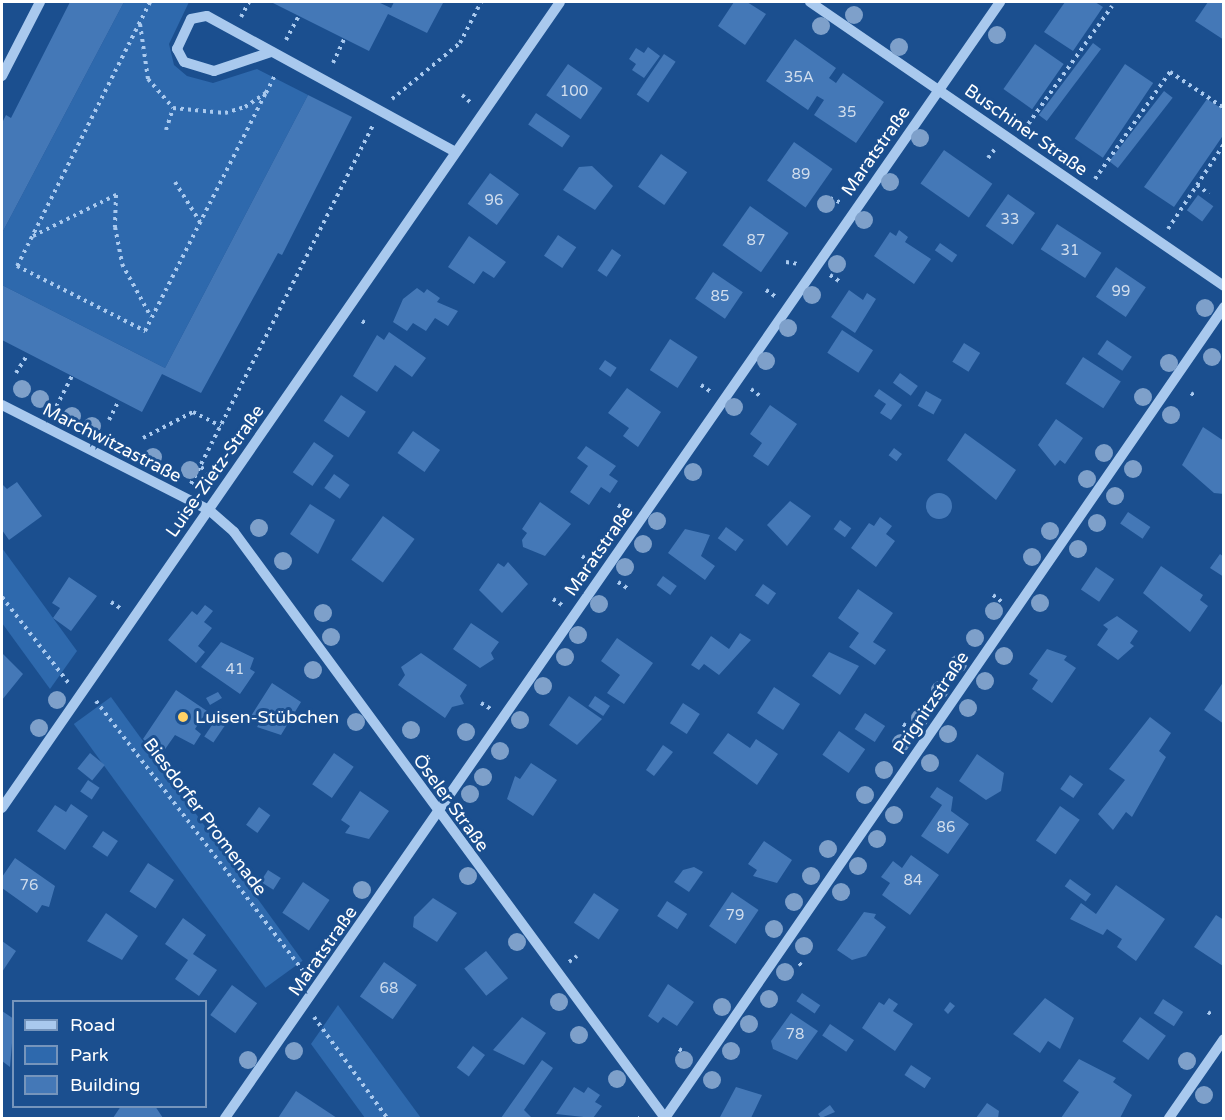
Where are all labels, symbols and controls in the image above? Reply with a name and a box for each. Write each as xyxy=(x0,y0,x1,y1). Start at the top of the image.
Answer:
house number: 35A xyxy=(784,69,814,87)
street label: Buschiner Straße xyxy=(960,79,1092,181)
house number: 100 xyxy=(560,83,588,101)
street label: Maratstraße xyxy=(837,102,915,200)
house number: 35 xyxy=(838,104,856,122)
house number: 89 xyxy=(792,166,810,184)
house number: 96 xyxy=(485,192,503,210)
house number: 33 xyxy=(1001,211,1019,229)
house number: 87 xyxy=(747,232,765,250)
house number: 31 xyxy=(1061,242,1079,260)
house number: 99 xyxy=(1112,283,1130,301)
house number: 85 xyxy=(711,288,729,306)
street label: Marchwitzastraße xyxy=(39,399,185,487)
street label: Luise-Zietz-Straße xyxy=(161,401,269,541)
street label: Maratstraße xyxy=(560,502,638,600)
street label: Prignitzstraße xyxy=(889,647,973,759)
house number: 41 xyxy=(226,661,244,679)
place label: Luisen-Stübchen xyxy=(195,706,339,728)
marker: Luisen-Stübchen xyxy=(176,710,190,724)
street label: Biesdorfer Promenade xyxy=(139,734,271,900)
street label: Öseler Straße xyxy=(408,750,494,856)
house number: 86 xyxy=(937,819,955,837)
house number: 84 xyxy=(904,872,922,890)
house number: 76 xyxy=(20,877,38,895)
street label: Maratstraße xyxy=(284,902,362,1000)
house number: 79 xyxy=(726,907,744,925)
house number: 68 xyxy=(380,980,398,998)
legend xyxy=(12,1000,207,1108)
text: Road xyxy=(70,1014,115,1036)
house number: 78 xyxy=(786,1026,804,1044)
text: Park xyxy=(70,1044,108,1066)
text: Building xyxy=(70,1074,140,1096)

